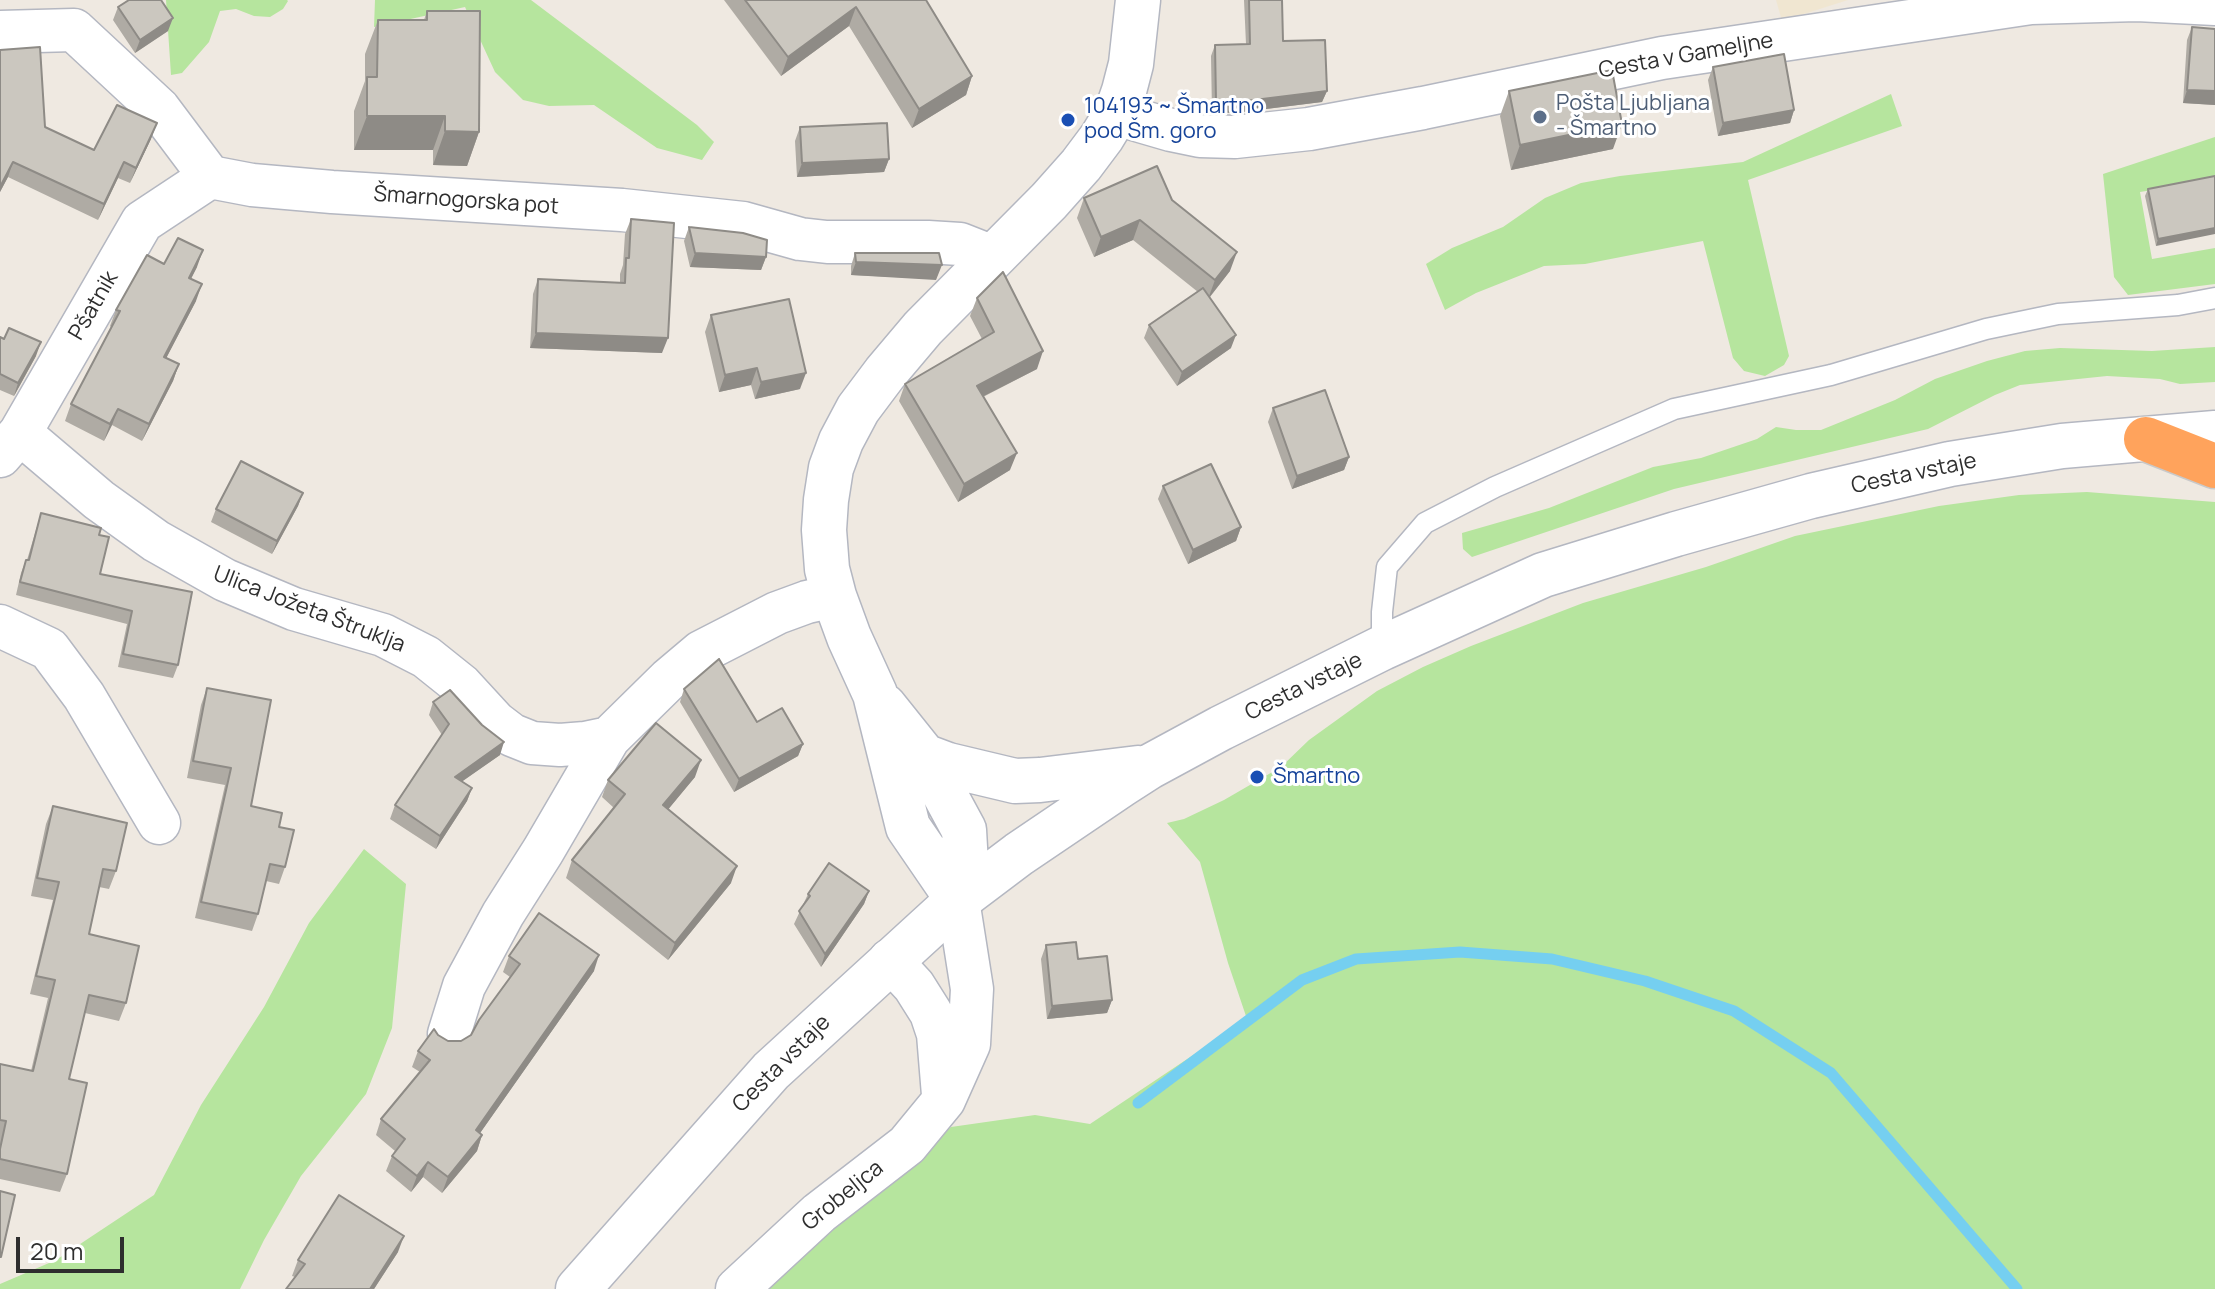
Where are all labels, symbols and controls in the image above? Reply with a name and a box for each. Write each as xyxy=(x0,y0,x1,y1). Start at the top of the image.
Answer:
street label: Cesta v Gameljne xyxy=(1597,28,1775,84)
place label: Pošta Ljubljana - Šmartno xyxy=(1556,91,1710,142)
place label: 104193 ~ Šmartno pod Šm. goro xyxy=(1084,94,1264,146)
marker: Pošta Ljubljana - Šmartno xyxy=(1531,108,1549,126)
marker: 104193 ~ Šmartno pod Šm. goro xyxy=(1059,111,1077,129)
street label: Šmarnogorska pot xyxy=(372,181,560,221)
street label: Pšatnik xyxy=(64,267,124,345)
street label: Cesta vstaje xyxy=(1849,448,1979,500)
street label: Ulica Jožeta Štruklja xyxy=(209,561,409,659)
street label: Cesta vstaje xyxy=(1241,647,1367,727)
place label: Šmartno xyxy=(1273,764,1360,790)
marker: Šmartno xyxy=(1248,768,1266,786)
street label: Cesta vstaje xyxy=(728,1010,836,1118)
street label: Grobeljca xyxy=(797,1155,889,1237)
scale bar xyxy=(20,1221,128,1271)
text: 20 m xyxy=(30,1234,83,1267)

